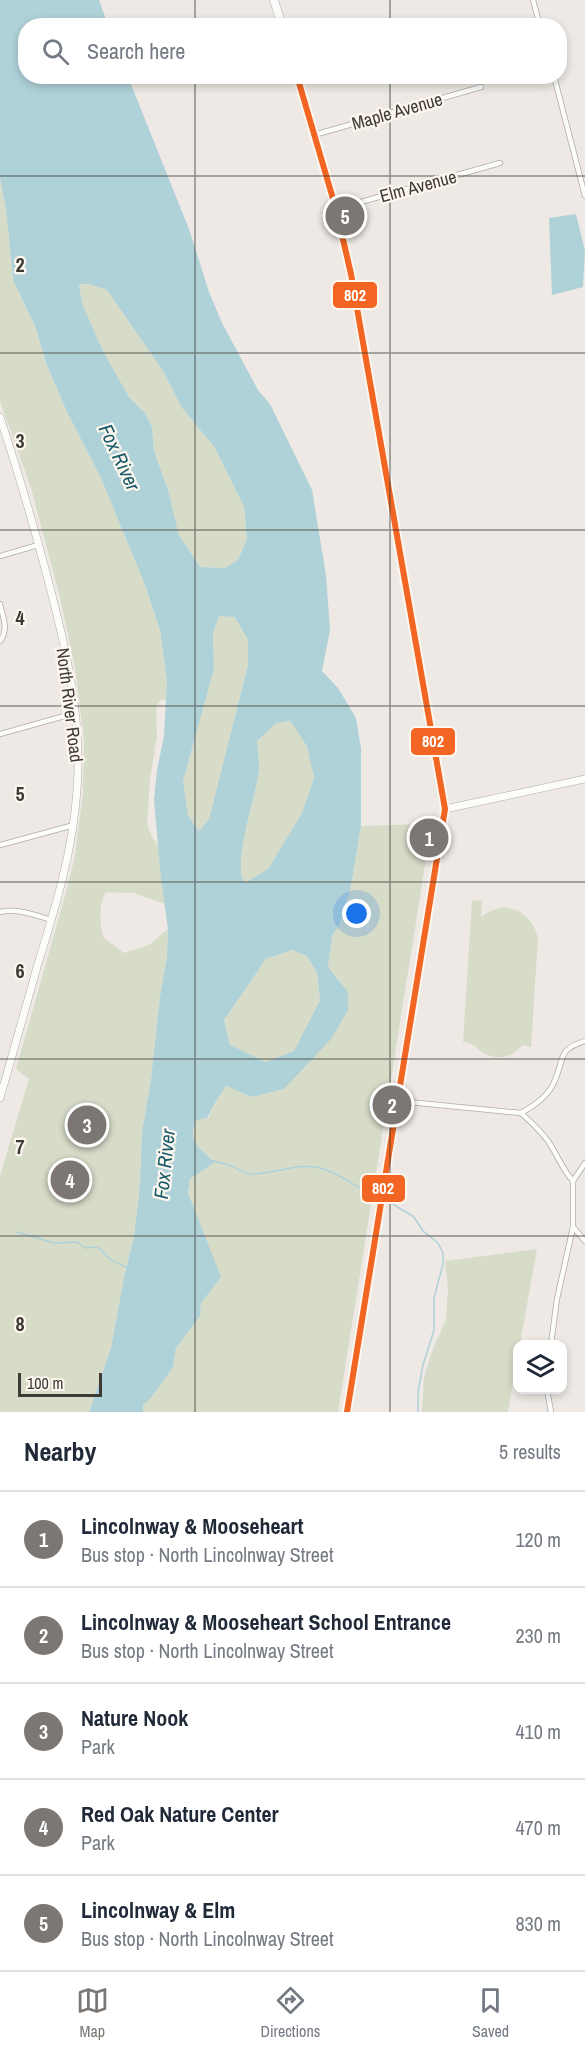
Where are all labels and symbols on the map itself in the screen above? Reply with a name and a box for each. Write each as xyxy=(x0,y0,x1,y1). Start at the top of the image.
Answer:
street label: Maple Avenue xyxy=(349,86,445,136)
street label: Elm Avenue xyxy=(377,164,459,208)
pin: 5 xyxy=(326,194,364,238)
text: 2 xyxy=(15,251,25,278)
line badge: 802 xyxy=(332,281,378,309)
text: 802 xyxy=(344,284,366,306)
water label: Fox River xyxy=(93,419,147,495)
text: 3 xyxy=(15,427,25,454)
text: 4 xyxy=(15,604,25,631)
street label: North River Road xyxy=(51,646,89,764)
line badge: 802 xyxy=(410,727,456,756)
text: 802 xyxy=(422,730,444,752)
text: 5 xyxy=(15,780,25,807)
pin: 1 xyxy=(410,816,448,860)
your location xyxy=(342,899,371,928)
text: 6 xyxy=(15,957,25,984)
pin: 2 xyxy=(372,1082,412,1128)
pin: 3 xyxy=(68,1102,106,1148)
water label: Fox River xyxy=(147,1127,181,1200)
text: 7 xyxy=(15,1133,25,1160)
pin: 4 xyxy=(50,1158,90,1202)
line badge: 802 xyxy=(361,1174,406,1203)
text: 802 xyxy=(372,1177,394,1199)
text: 8 xyxy=(15,1310,25,1337)
scale bar xyxy=(18,1370,102,1398)

